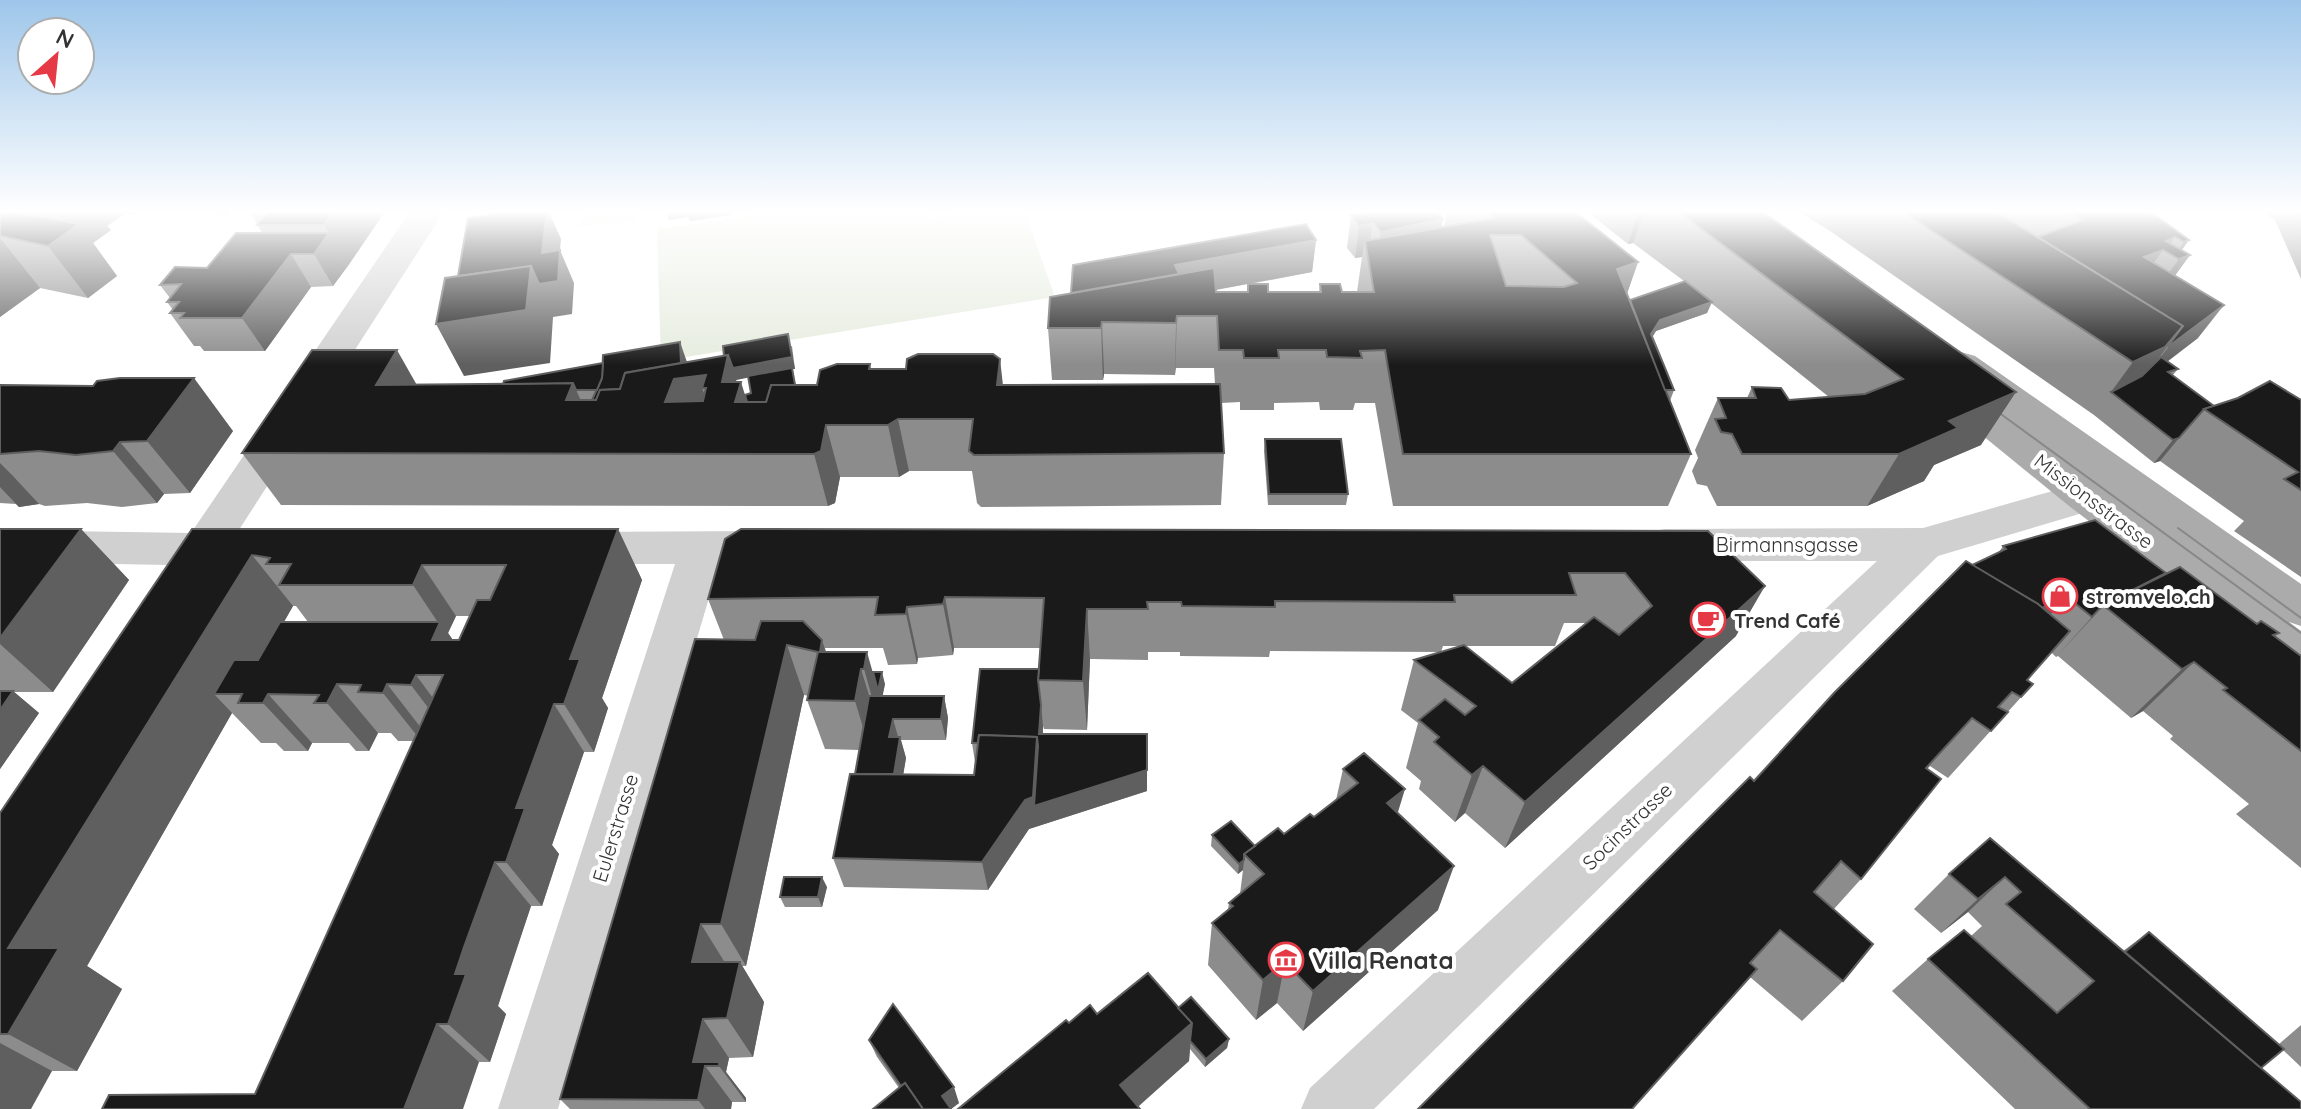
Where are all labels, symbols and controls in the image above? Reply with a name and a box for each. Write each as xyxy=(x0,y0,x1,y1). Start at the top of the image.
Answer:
north arrow xyxy=(16,16,96,96)
text: N xyxy=(52,22,79,54)
street label: Missionsstrasse xyxy=(2029,448,2159,554)
street label: Birmannsgasse xyxy=(1716,532,1858,557)
shop icon: stromvelo.ch xyxy=(2041,577,2079,615)
place label: stromvelo.ch xyxy=(2086,584,2211,609)
cafe icon: Trend Café xyxy=(1689,601,1727,639)
place label: Trend Café xyxy=(1734,608,1840,633)
street label: Eulerstrasse xyxy=(587,771,643,885)
street label: Socinstrasse xyxy=(1577,777,1677,875)
museum icon: Villa Renata xyxy=(1267,941,1305,979)
place label: Villa Renata xyxy=(1312,945,1453,975)

